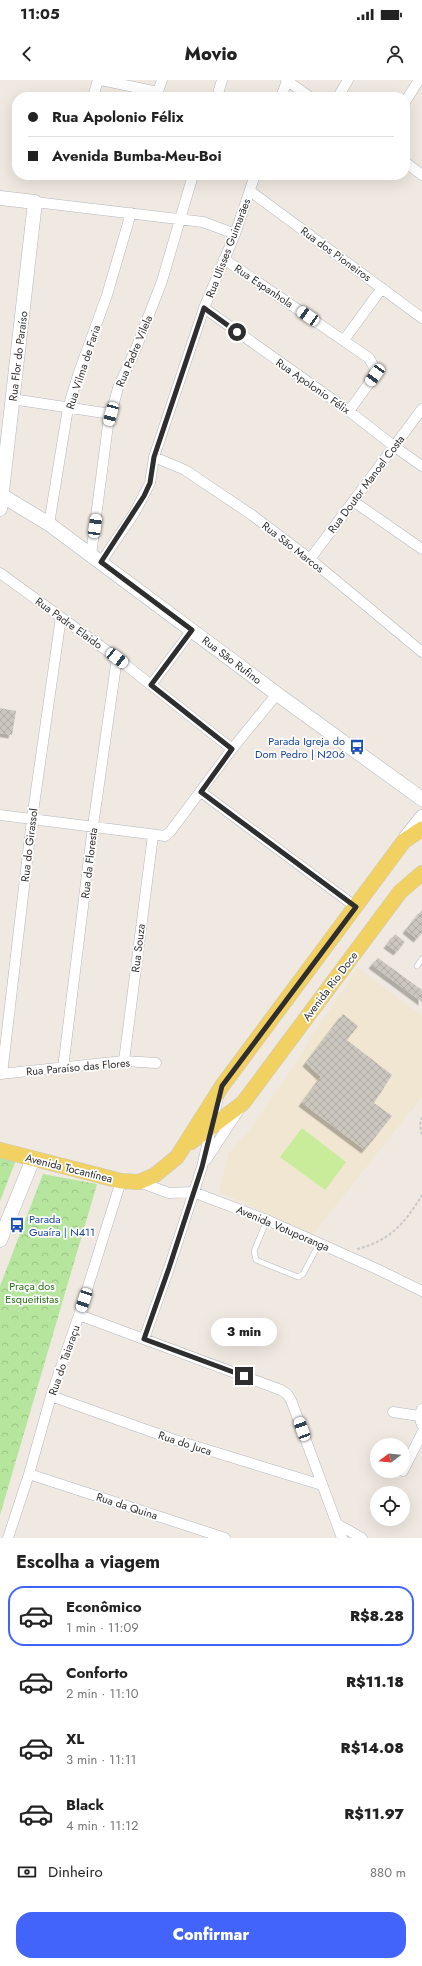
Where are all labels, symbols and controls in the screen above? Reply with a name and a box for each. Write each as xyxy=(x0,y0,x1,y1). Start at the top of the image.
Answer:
text: 11:05 xyxy=(20,3,60,25)
text: Movio xyxy=(185,41,237,67)
icon: back xyxy=(16,43,38,65)
icon: person xyxy=(384,43,406,65)
text: Rua Apolonio Félix xyxy=(52,106,184,128)
text: Avenida Bumba-Meu-Boi xyxy=(52,145,222,167)
street label: Rua Ulisses Guimarães xyxy=(202,195,255,300)
street label: Rua dos Pioneiros xyxy=(297,223,375,285)
street label: Rua Espanhola xyxy=(231,260,297,312)
car xyxy=(295,304,321,328)
street label: Rua Flor do Paraíso xyxy=(5,310,31,402)
street label: Rua Padre Vilela xyxy=(112,313,156,389)
street label: Rua Vilma de Faria xyxy=(62,323,104,411)
route start xyxy=(228,323,246,341)
street label: Rua Apolonio Félix xyxy=(273,354,354,418)
car xyxy=(363,362,387,388)
car xyxy=(102,401,120,427)
street label: Rua Doutor Manoel Costa xyxy=(324,432,408,536)
car xyxy=(87,513,103,539)
street label: Rua São Marcos xyxy=(259,518,328,577)
street label: Rua Padre Elaido xyxy=(32,593,106,653)
street label: Rua São Rufino xyxy=(199,632,265,688)
car xyxy=(104,646,130,670)
place label: Parada Igreja do Dom Pedro | N206 xyxy=(255,733,345,762)
bus stop icon: Parada Igreja do Dom Pedro | N206 xyxy=(348,738,366,756)
street label: Rua do Girassol xyxy=(17,807,41,883)
street label: Rua da Floresta xyxy=(77,827,101,899)
street label: Rua Souza xyxy=(127,923,149,973)
street label: Avenida Rio Doce xyxy=(299,948,362,1024)
street label: Rua Paraíso das Flores xyxy=(25,1054,131,1080)
street label: Avenida Tocantínea xyxy=(24,1149,114,1187)
street label: Avenida Votuporanga xyxy=(234,1201,332,1255)
place label: Parada Guaíra | N411 xyxy=(29,1211,95,1240)
bus stop icon: Parada Guaíra | N411 xyxy=(8,1216,26,1234)
park label: Praça dos Esqueitistas xyxy=(5,1278,59,1307)
car xyxy=(75,1287,93,1313)
callout: 3 min xyxy=(211,1318,277,1346)
text: 3 min xyxy=(227,1322,261,1341)
street label: Rua do Taiaraçu xyxy=(44,1323,84,1397)
route end xyxy=(235,1367,253,1385)
car xyxy=(292,1416,312,1442)
street label: Rua do Juca xyxy=(156,1427,214,1459)
north arrow xyxy=(370,1438,410,1478)
map controls xyxy=(370,1438,410,1526)
button: locate xyxy=(370,1486,410,1526)
street label: Rua da Quina xyxy=(94,1489,160,1523)
text: Escolha a viagem xyxy=(16,1549,160,1575)
text: Econômico xyxy=(66,1596,141,1618)
icon: car xyxy=(18,1598,54,1634)
text: R$8.28 xyxy=(350,1605,404,1627)
text: 1 min · 11:09 xyxy=(66,1618,139,1637)
text: Conforto xyxy=(66,1662,128,1684)
icon: car xyxy=(18,1664,54,1700)
text: R$11.18 xyxy=(346,1671,404,1693)
text: 2 min · 11:10 xyxy=(66,1684,139,1703)
text: XL xyxy=(66,1728,84,1750)
icon: car xyxy=(18,1730,54,1766)
text: R$14.08 xyxy=(341,1737,404,1759)
text: 3 min · 11:11 xyxy=(66,1750,136,1769)
text: Black xyxy=(66,1794,104,1816)
icon: car xyxy=(18,1796,54,1832)
text: R$11.97 xyxy=(344,1803,404,1825)
text: 4 min · 11:12 xyxy=(66,1816,138,1835)
icon: cash xyxy=(16,1861,38,1883)
text: Dinheiro xyxy=(48,1861,103,1883)
text: 880 m xyxy=(370,1863,406,1882)
button: Confirmar xyxy=(16,1912,406,1958)

